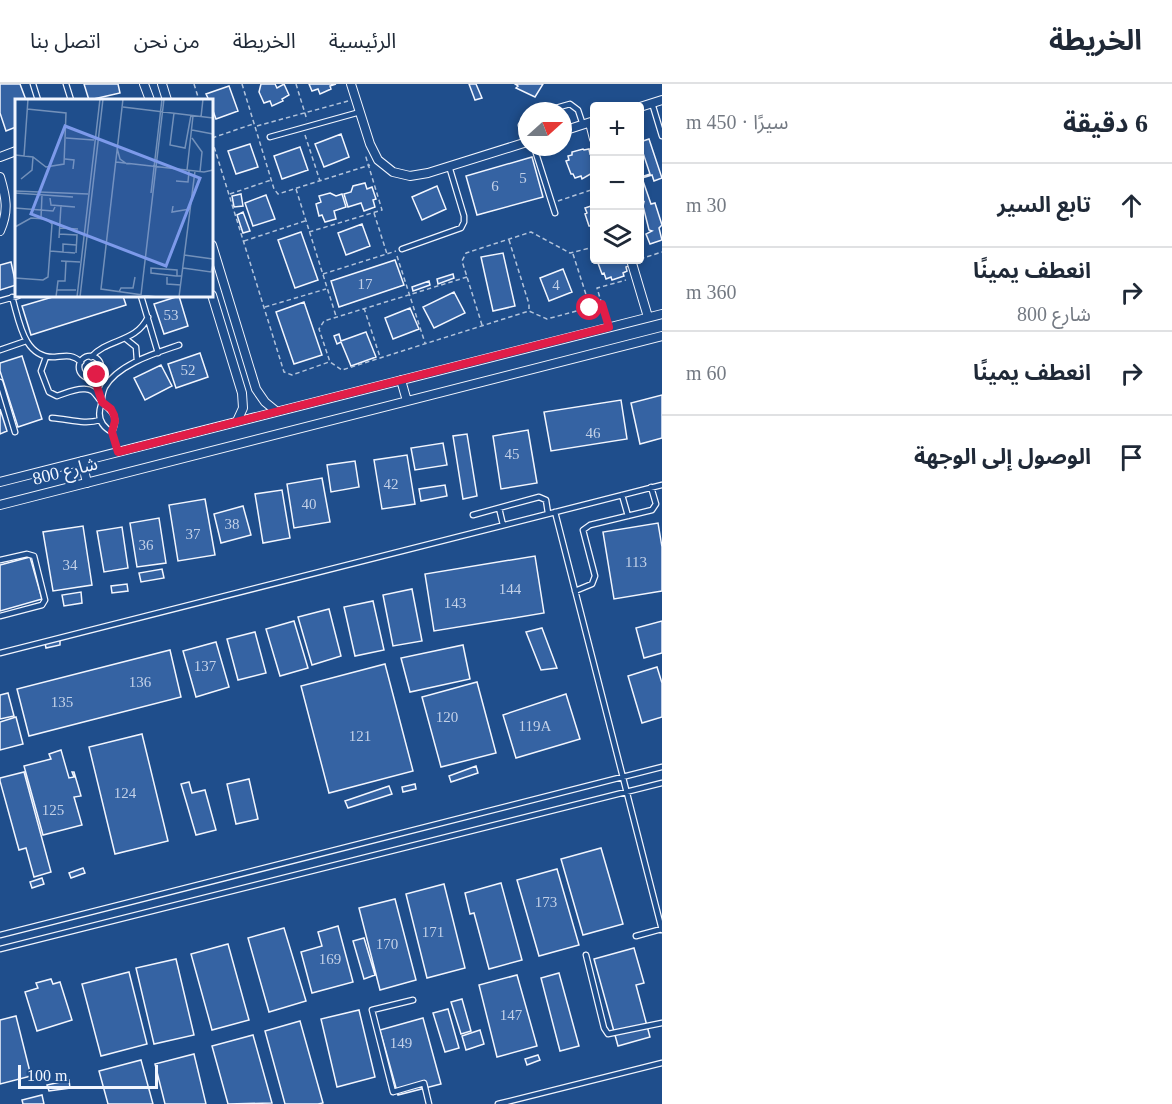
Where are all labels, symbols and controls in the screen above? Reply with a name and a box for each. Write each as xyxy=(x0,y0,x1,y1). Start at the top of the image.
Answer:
text: الخريطة xyxy=(1049,25,1142,56)
text: اتصل بنا xyxy=(30,29,101,53)
text: من نحن xyxy=(134,29,200,53)
text: الخريطة xyxy=(233,29,296,53)
text: الرئيسية xyxy=(329,29,396,53)
inset map xyxy=(15,99,213,297)
north arrow xyxy=(518,102,572,156)
map controls xyxy=(590,102,644,264)
button: + xyxy=(590,102,644,156)
text: 6 دقيقة xyxy=(1063,109,1148,138)
text: سيرًا · 450 m xyxy=(686,111,789,133)
button: − xyxy=(590,156,644,210)
house number: 5 xyxy=(519,170,527,186)
house number: 6 xyxy=(491,178,499,194)
icon: ahead xyxy=(1115,189,1148,222)
text: تابع السير xyxy=(997,192,1091,217)
text: 30 m xyxy=(686,194,727,216)
button: layers xyxy=(590,210,644,264)
text: انعطف يمينًا xyxy=(973,258,1091,283)
house number: 17 xyxy=(358,276,373,292)
icon: right xyxy=(1115,276,1148,309)
house number: 4 xyxy=(552,277,560,293)
text: 360 m xyxy=(686,281,737,303)
route start xyxy=(576,294,602,320)
text: شارع 800 xyxy=(1017,303,1091,325)
house number: 53 xyxy=(164,307,179,323)
icon: right xyxy=(1115,357,1148,390)
text: انعطف يمينًا xyxy=(973,360,1091,385)
route end xyxy=(83,361,109,387)
house number: 52 xyxy=(181,362,196,378)
text: 60 m xyxy=(686,362,727,384)
house number: 46 xyxy=(586,425,601,441)
icon: arrive xyxy=(1115,441,1148,474)
text: الوصول إلى الوجهة xyxy=(914,444,1091,469)
house number: 45 xyxy=(505,446,520,462)
street label: شارع 800 xyxy=(30,453,101,493)
house number: 42 xyxy=(384,476,399,492)
house number: 40 xyxy=(302,496,317,512)
house number: 38 xyxy=(225,516,240,532)
house number: 37 xyxy=(186,526,201,542)
house number: 36 xyxy=(139,537,154,553)
house number: 113 xyxy=(625,554,647,570)
house number: 34 xyxy=(63,557,78,573)
house number: 144 xyxy=(499,581,522,597)
house number: 143 xyxy=(444,595,466,611)
house number: 137 xyxy=(194,658,217,674)
house number: 136 xyxy=(129,674,152,690)
house number: 135 xyxy=(51,694,73,710)
house number: 120 xyxy=(436,709,458,725)
house number: 119A xyxy=(519,718,552,734)
house number: 121 xyxy=(349,728,371,744)
house number: 124 xyxy=(114,785,137,801)
house number: 125 xyxy=(42,802,64,818)
house number: 173 xyxy=(535,894,557,910)
house number: 171 xyxy=(422,924,444,940)
house number: 170 xyxy=(376,936,398,952)
house number: 169 xyxy=(319,951,341,967)
house number: 147 xyxy=(500,1007,523,1023)
house number: 149 xyxy=(390,1035,412,1051)
scale bar xyxy=(18,1062,158,1090)
text: 100 m xyxy=(27,1067,67,1084)

